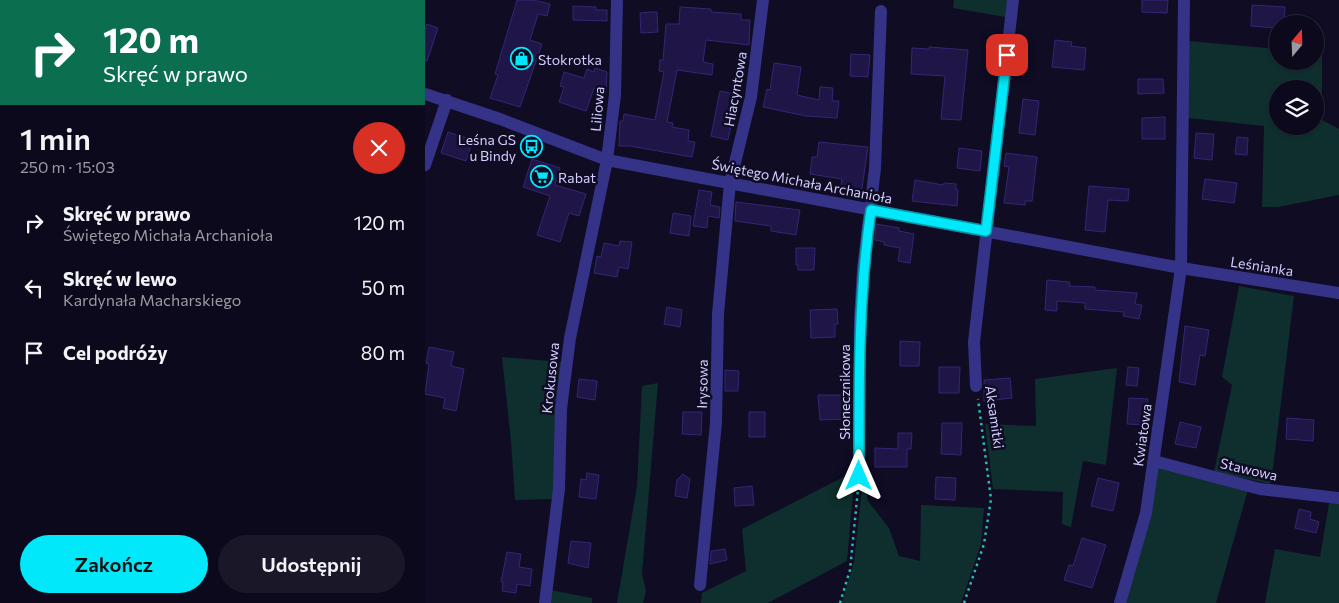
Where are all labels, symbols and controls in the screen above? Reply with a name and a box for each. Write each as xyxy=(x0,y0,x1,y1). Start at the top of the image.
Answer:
north arrow xyxy=(1269,15,1324,70)
map controls xyxy=(1269,15,1324,135)
text: 120 m xyxy=(103,17,199,60)
icon: right xyxy=(20,20,85,85)
pin xyxy=(986,34,1028,76)
icon: arrive xyxy=(993,41,1021,69)
shop icon: Stokrotka xyxy=(510,47,534,71)
street label: Hiacyntowa xyxy=(720,50,750,128)
place label: Stokrotka xyxy=(538,51,602,68)
text: Skręć w prawo xyxy=(103,60,248,87)
button: layers xyxy=(1269,80,1324,135)
street label: Liliowa xyxy=(587,86,607,132)
text: 1 min xyxy=(20,119,91,156)
button: close xyxy=(353,122,405,174)
place label: Leśna GS u Bindy xyxy=(458,131,516,164)
bus stop icon: Leśna GS u Bindy xyxy=(520,135,544,159)
street label: Świętego Michała Archanioła xyxy=(710,155,894,207)
text: 250 m · 15:03 xyxy=(20,157,115,176)
supermarket icon: Rabat xyxy=(530,165,554,189)
place label: Rabat xyxy=(558,169,596,186)
text: Skręć w prawo xyxy=(63,202,191,225)
icon: right xyxy=(20,209,48,237)
text: 120 m xyxy=(354,211,405,234)
text: Świętego Michała Archanioła xyxy=(63,225,273,244)
street label: Leśnianka xyxy=(1229,253,1295,279)
text: Skręć w lewo xyxy=(63,267,177,290)
icon: left xyxy=(20,274,48,302)
text: 50 m xyxy=(361,276,405,299)
text: Kardynała Macharskiego xyxy=(63,290,241,309)
icon: arrive xyxy=(20,339,48,367)
text: Cel podróży xyxy=(63,341,168,364)
text: 80 m xyxy=(361,341,405,364)
street label: Krokusowa xyxy=(538,342,562,414)
street label: Słonecznikowa xyxy=(836,344,853,440)
street label: Irysowa xyxy=(693,359,711,409)
street label: Aksamitki xyxy=(982,384,1008,450)
street label: Kwiatowa xyxy=(1129,403,1155,467)
position arrow xyxy=(832,449,884,501)
street label: Stawowa xyxy=(1219,454,1279,484)
button: Zakończ xyxy=(20,535,208,593)
button: Udostępnij xyxy=(218,535,405,593)

